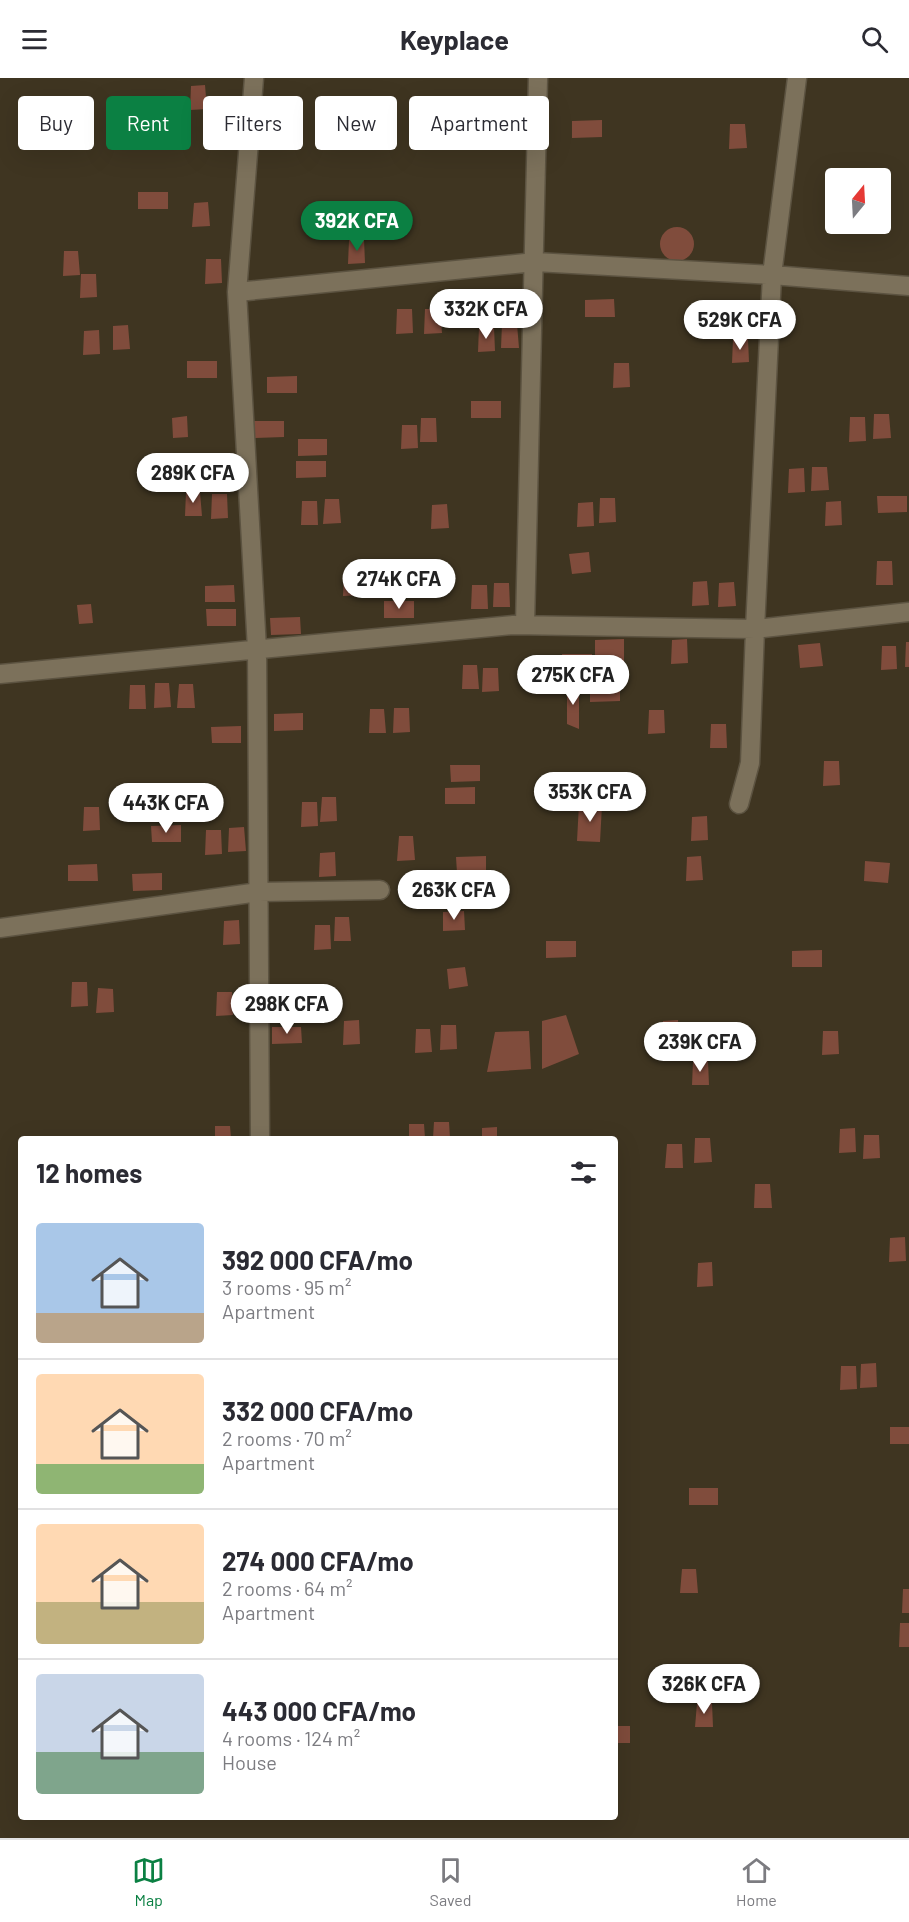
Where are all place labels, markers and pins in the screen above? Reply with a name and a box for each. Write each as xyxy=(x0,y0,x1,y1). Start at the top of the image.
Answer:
pin: 392K CFA xyxy=(295,201,419,252)
pin: 332K CFA xyxy=(424,289,548,340)
pin: 529K CFA xyxy=(678,300,802,351)
pin: 289K CFA xyxy=(131,453,255,504)
pin: 274K CFA xyxy=(337,559,461,610)
pin: 275K CFA xyxy=(511,655,635,706)
pin: 353K CFA xyxy=(528,772,652,823)
pin: 443K CFA xyxy=(104,783,228,834)
pin: 263K CFA xyxy=(392,870,516,921)
pin: 298K CFA xyxy=(225,984,349,1035)
pin: 239K CFA xyxy=(638,1022,762,1073)
pin: 326K CFA xyxy=(642,1664,766,1715)

